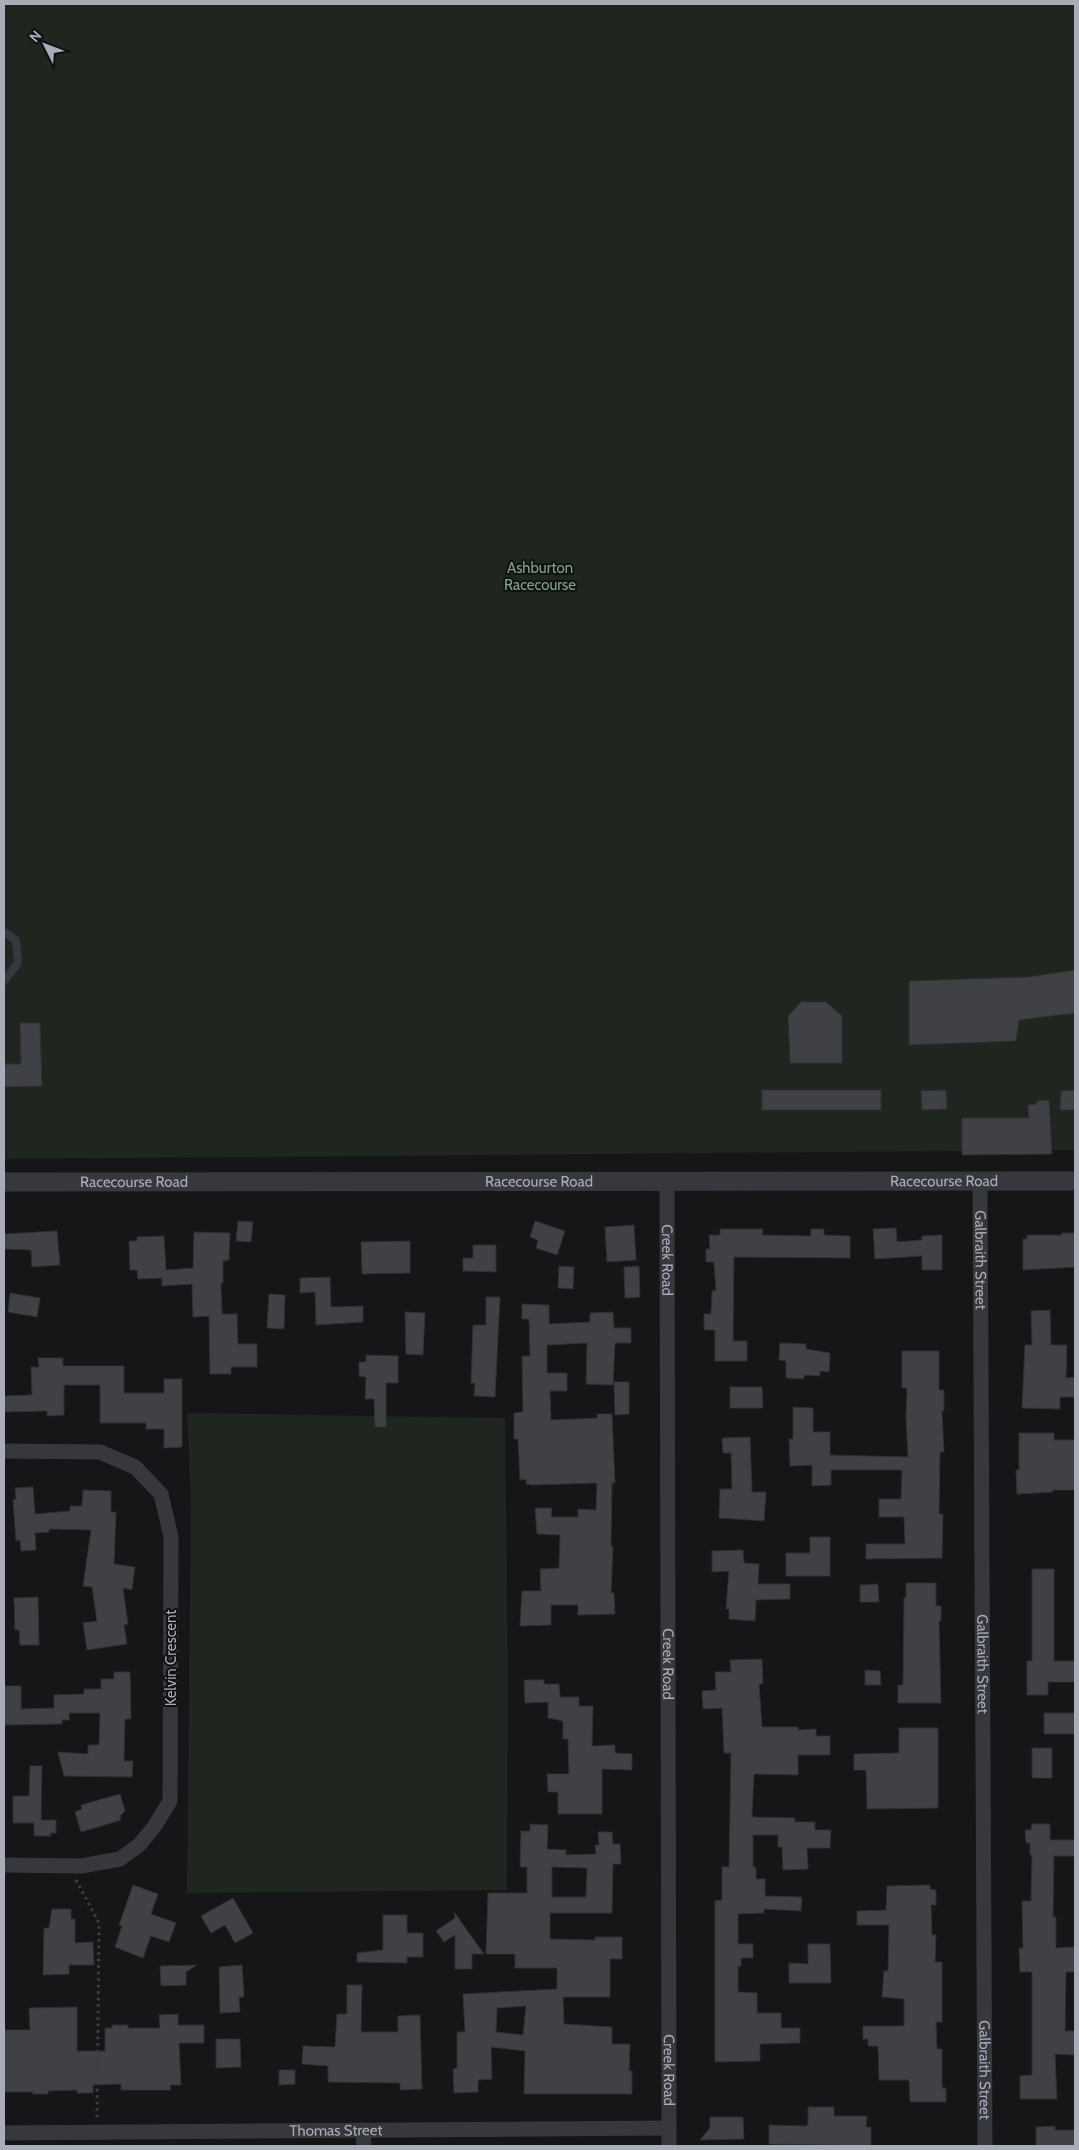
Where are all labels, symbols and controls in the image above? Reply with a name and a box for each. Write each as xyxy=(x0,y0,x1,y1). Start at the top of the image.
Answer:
north arrow xyxy=(20,20,70,70)
text: N xyxy=(25,27,45,46)
park label: Ashburton Racecourse xyxy=(504,559,576,594)
street label: Racecourse Road xyxy=(485,1172,593,1191)
street label: Racecourse Road xyxy=(890,1172,998,1190)
street label: Racecourse Road xyxy=(80,1173,188,1191)
street label: Galbraith Street xyxy=(971,1210,990,1310)
street label: Creek Road xyxy=(658,1224,676,1296)
street label: Kelvin Crescent xyxy=(162,1610,180,1706)
street label: Galbraith Street xyxy=(973,1614,992,1714)
street label: Creek Road xyxy=(659,1628,677,1700)
street label: Galbraith Street xyxy=(975,2020,994,2120)
street label: Creek Road xyxy=(660,2034,678,2106)
street label: Thomas Street xyxy=(290,2121,382,2140)

